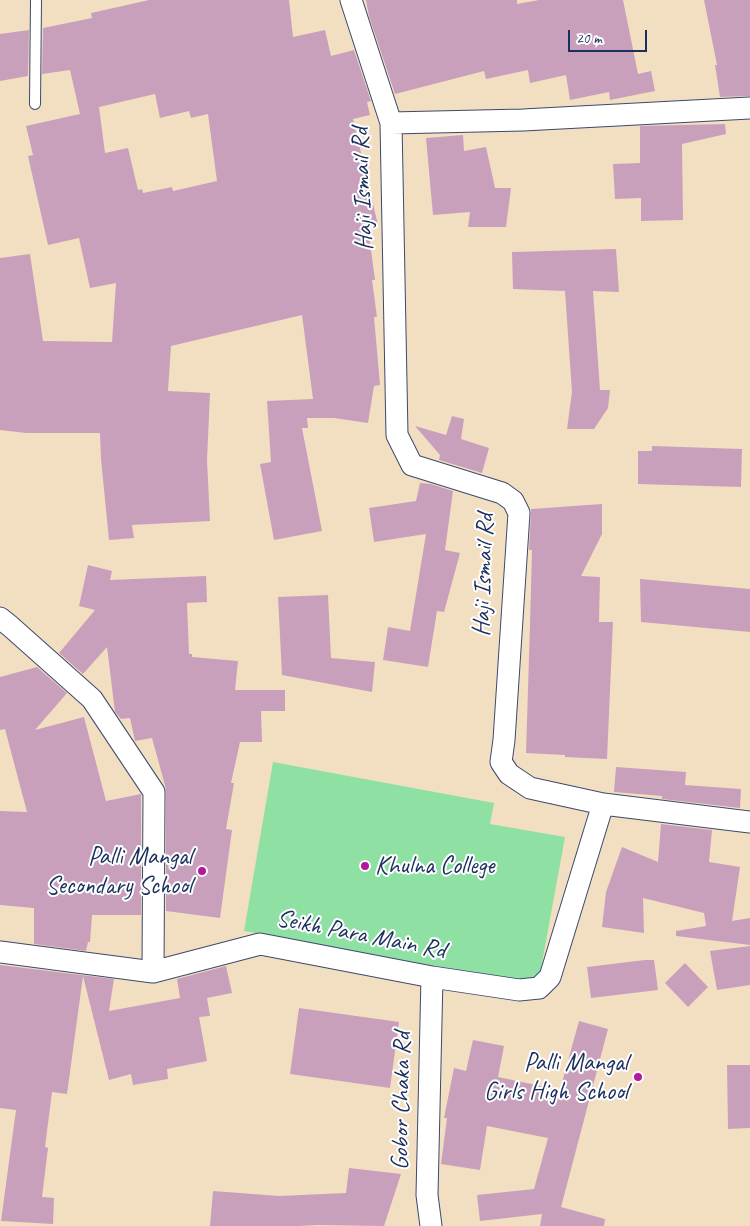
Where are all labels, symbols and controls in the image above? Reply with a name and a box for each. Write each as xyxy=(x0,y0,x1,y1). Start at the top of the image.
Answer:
scale bar xyxy=(570,20,649,52)
text: 20 m xyxy=(576,29,602,48)
street label: Haji Ismail Rd xyxy=(346,127,380,251)
street label: Haji Ismail Rd xyxy=(467,513,501,637)
place label: Palli Mangal Secondary School xyxy=(46,842,192,901)
place label: Khulna College xyxy=(375,851,494,881)
marker: Khulna College xyxy=(359,860,371,872)
marker: Palli Mangal Secondary School xyxy=(196,865,208,877)
street label: Seikh Para Main Rd xyxy=(274,904,448,966)
street label: Gobor Chaka Rd xyxy=(386,1032,418,1170)
place label: Palli Mangal Girls High School xyxy=(484,1048,628,1107)
marker: Palli Mangal Girls High School xyxy=(632,1071,644,1083)

